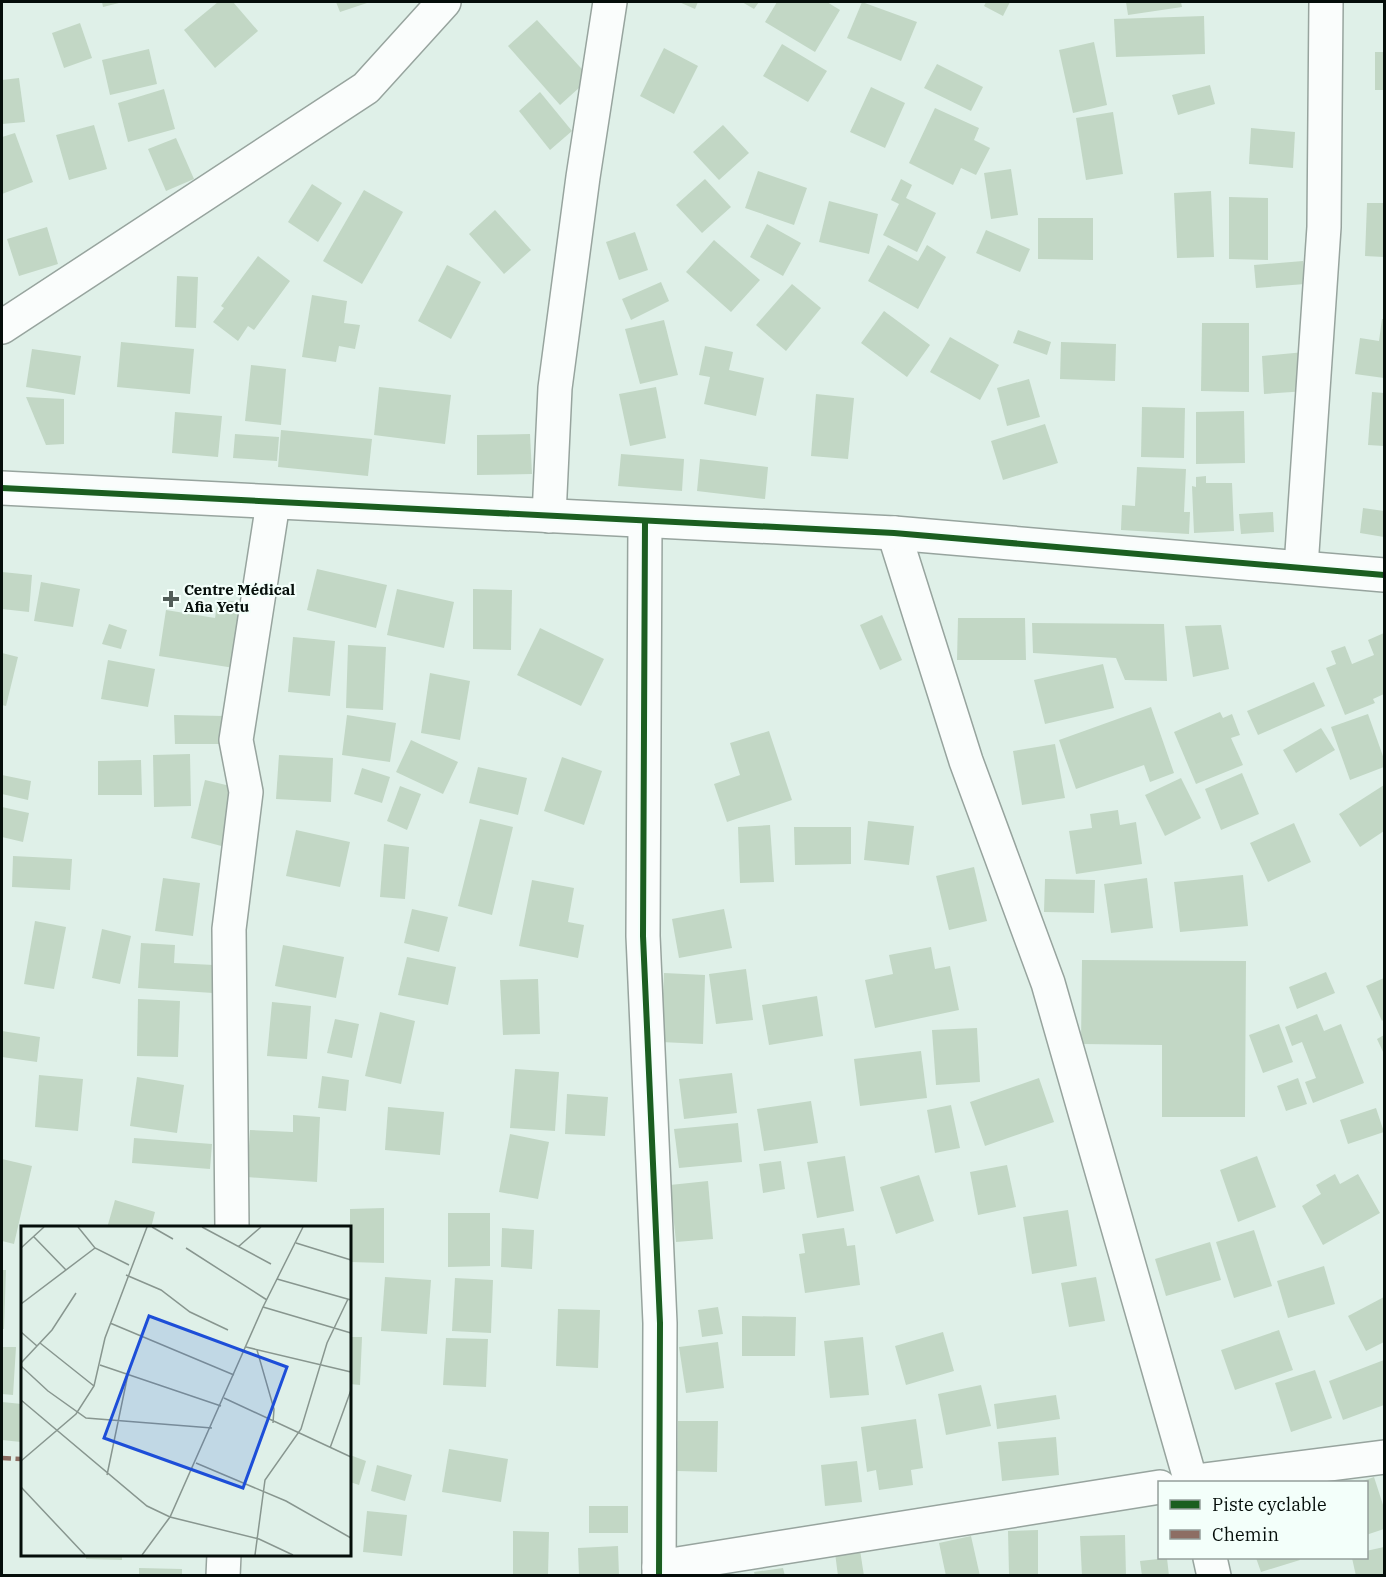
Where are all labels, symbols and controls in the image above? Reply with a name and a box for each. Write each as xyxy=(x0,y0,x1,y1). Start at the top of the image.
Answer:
place label: Centre Médical Afia Yetu xyxy=(184,580,295,616)
marker: Centre Médical Afia Yetu xyxy=(162,590,180,608)
inset map xyxy=(21,1226,351,1556)
legend xyxy=(1158,1481,1368,1559)
text: Piste cyclable xyxy=(1212,1493,1327,1516)
text: Chemin xyxy=(1212,1523,1279,1546)

